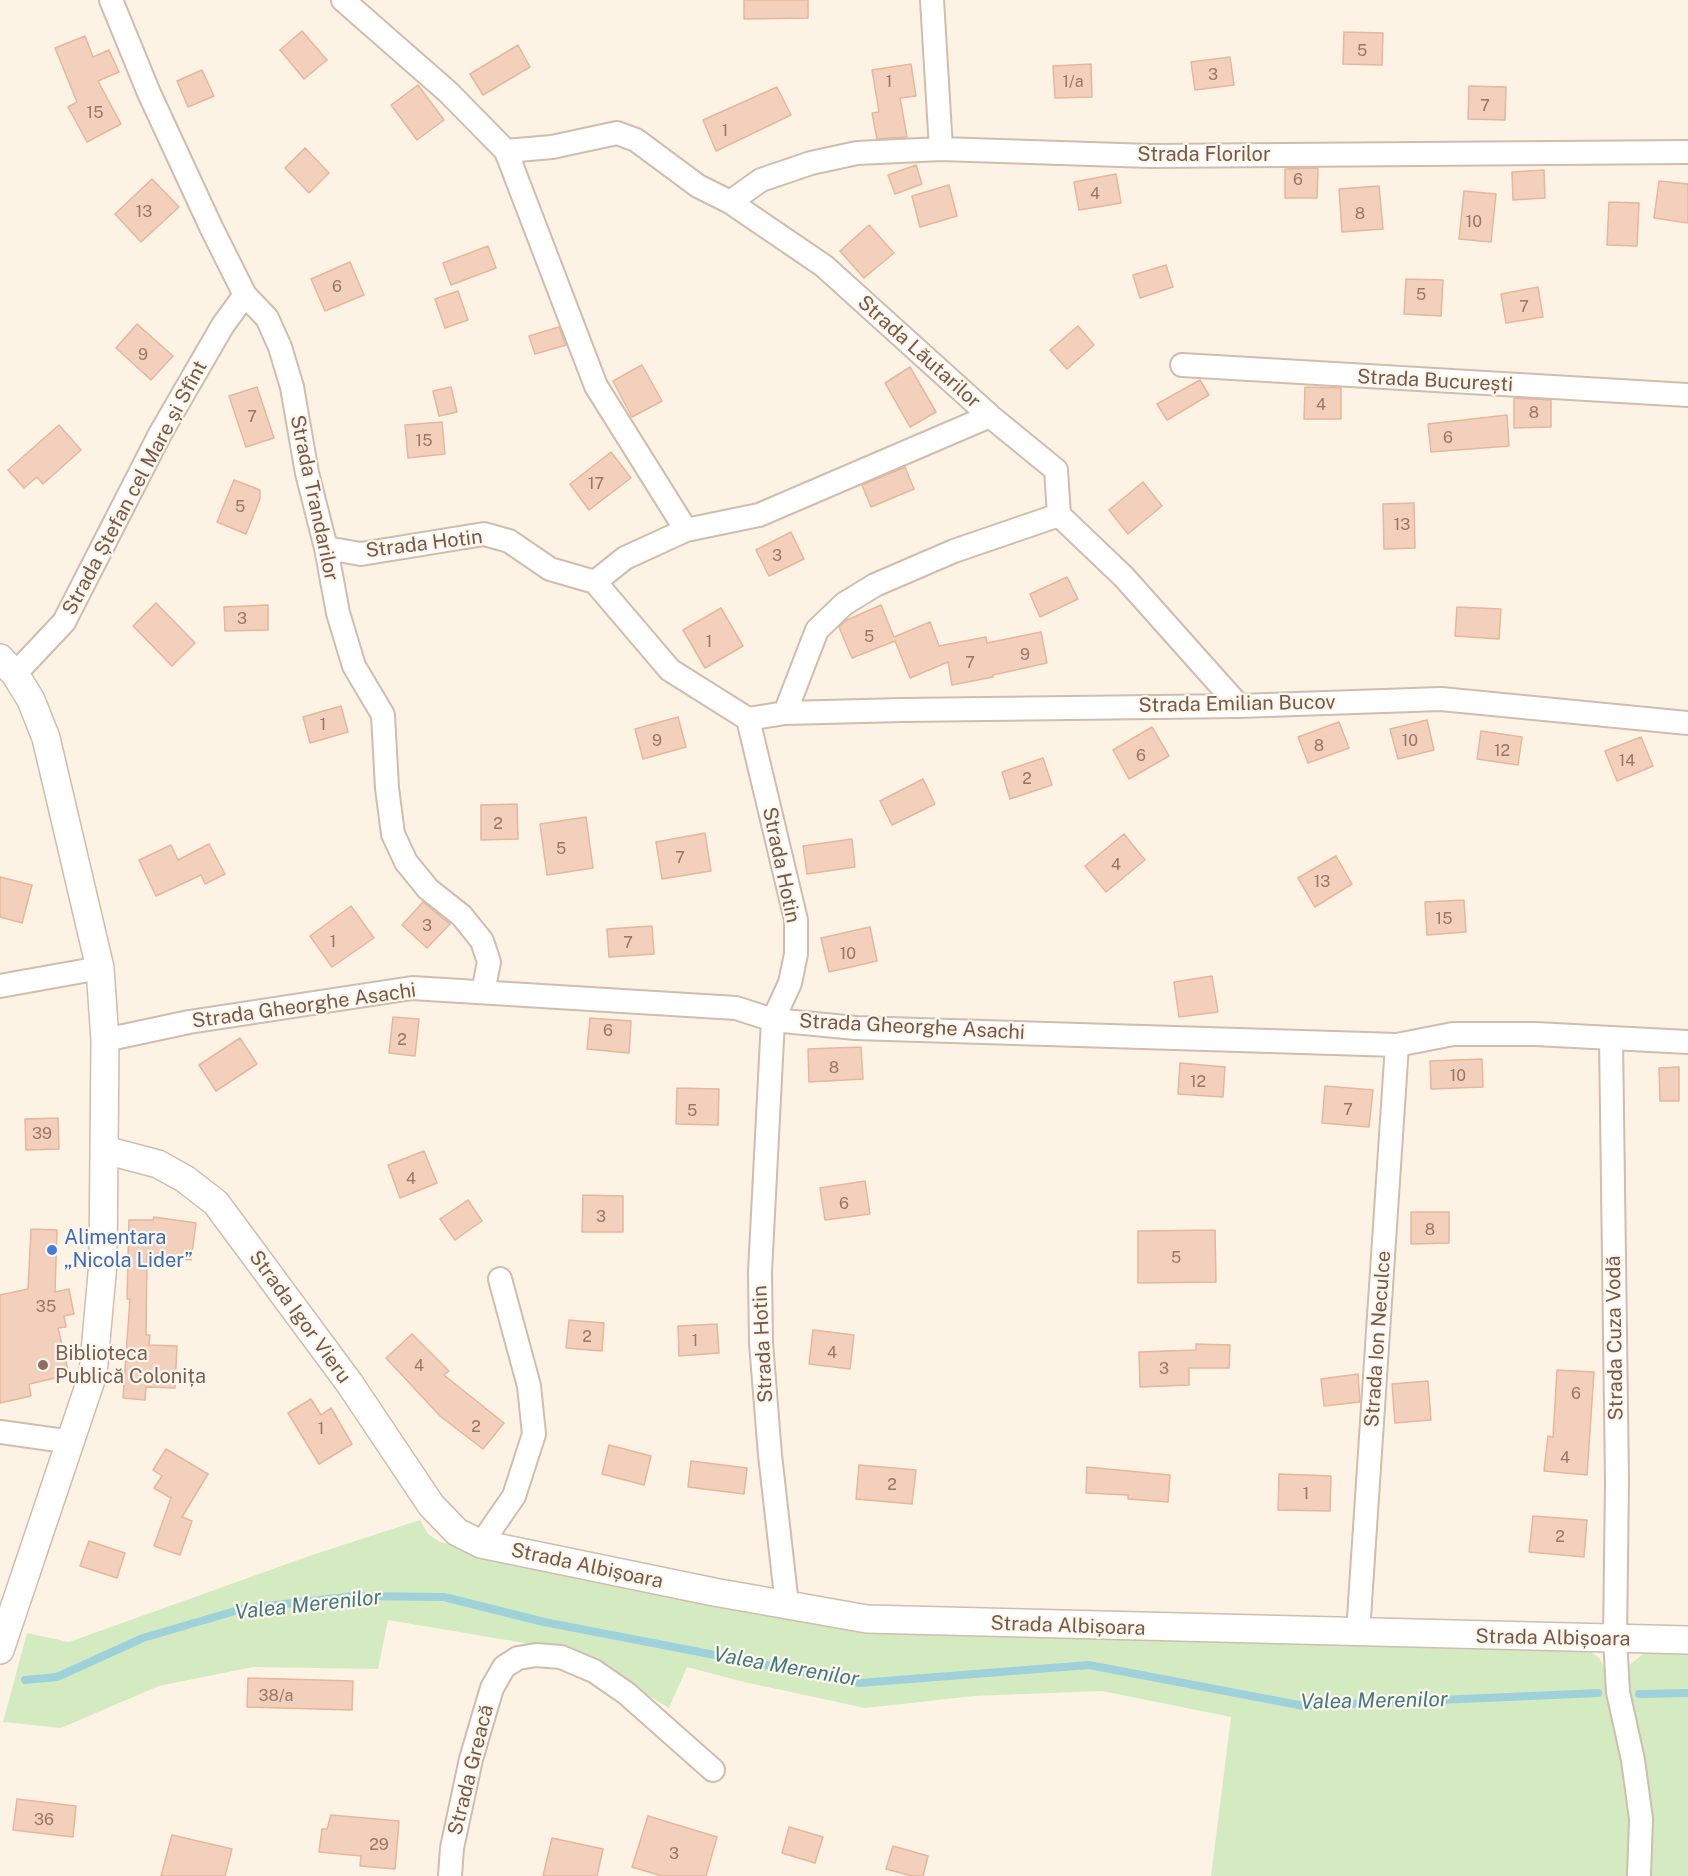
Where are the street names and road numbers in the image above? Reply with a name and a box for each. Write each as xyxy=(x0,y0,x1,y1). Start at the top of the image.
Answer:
street label: Strada Florilor xyxy=(1137,143,1271,167)
street label: Strada Lăutarilor xyxy=(852,290,986,414)
street label: Strada Ștefan cel Mare și Sfînt xyxy=(58,357,212,619)
street label: Strada București xyxy=(1356,365,1514,397)
street label: Strada Trandarilor xyxy=(285,413,343,583)
street label: Strada Hotin xyxy=(364,525,484,563)
street label: Strada Emilian Bucov xyxy=(1138,690,1336,718)
street label: Strada Hotin xyxy=(757,805,805,925)
street label: Strada Gheorghe Asachi xyxy=(190,978,418,1034)
street label: Strada Gheorghe Asachi xyxy=(799,1009,1025,1045)
street label: Strada Igor Vieru xyxy=(244,1246,356,1388)
street label: Strada Ion Neculce xyxy=(1360,1250,1396,1428)
street label: Strada Cuza Vodă xyxy=(1602,1255,1628,1421)
street label: Strada Hotin xyxy=(748,1285,778,1403)
street label: Strada Albișoara xyxy=(509,1538,665,1594)
street label: Strada Albișoara xyxy=(990,1611,1146,1641)
street label: Strada Albișoara xyxy=(1475,1625,1631,1651)
street label: Strada Greacă xyxy=(443,1702,499,1838)

